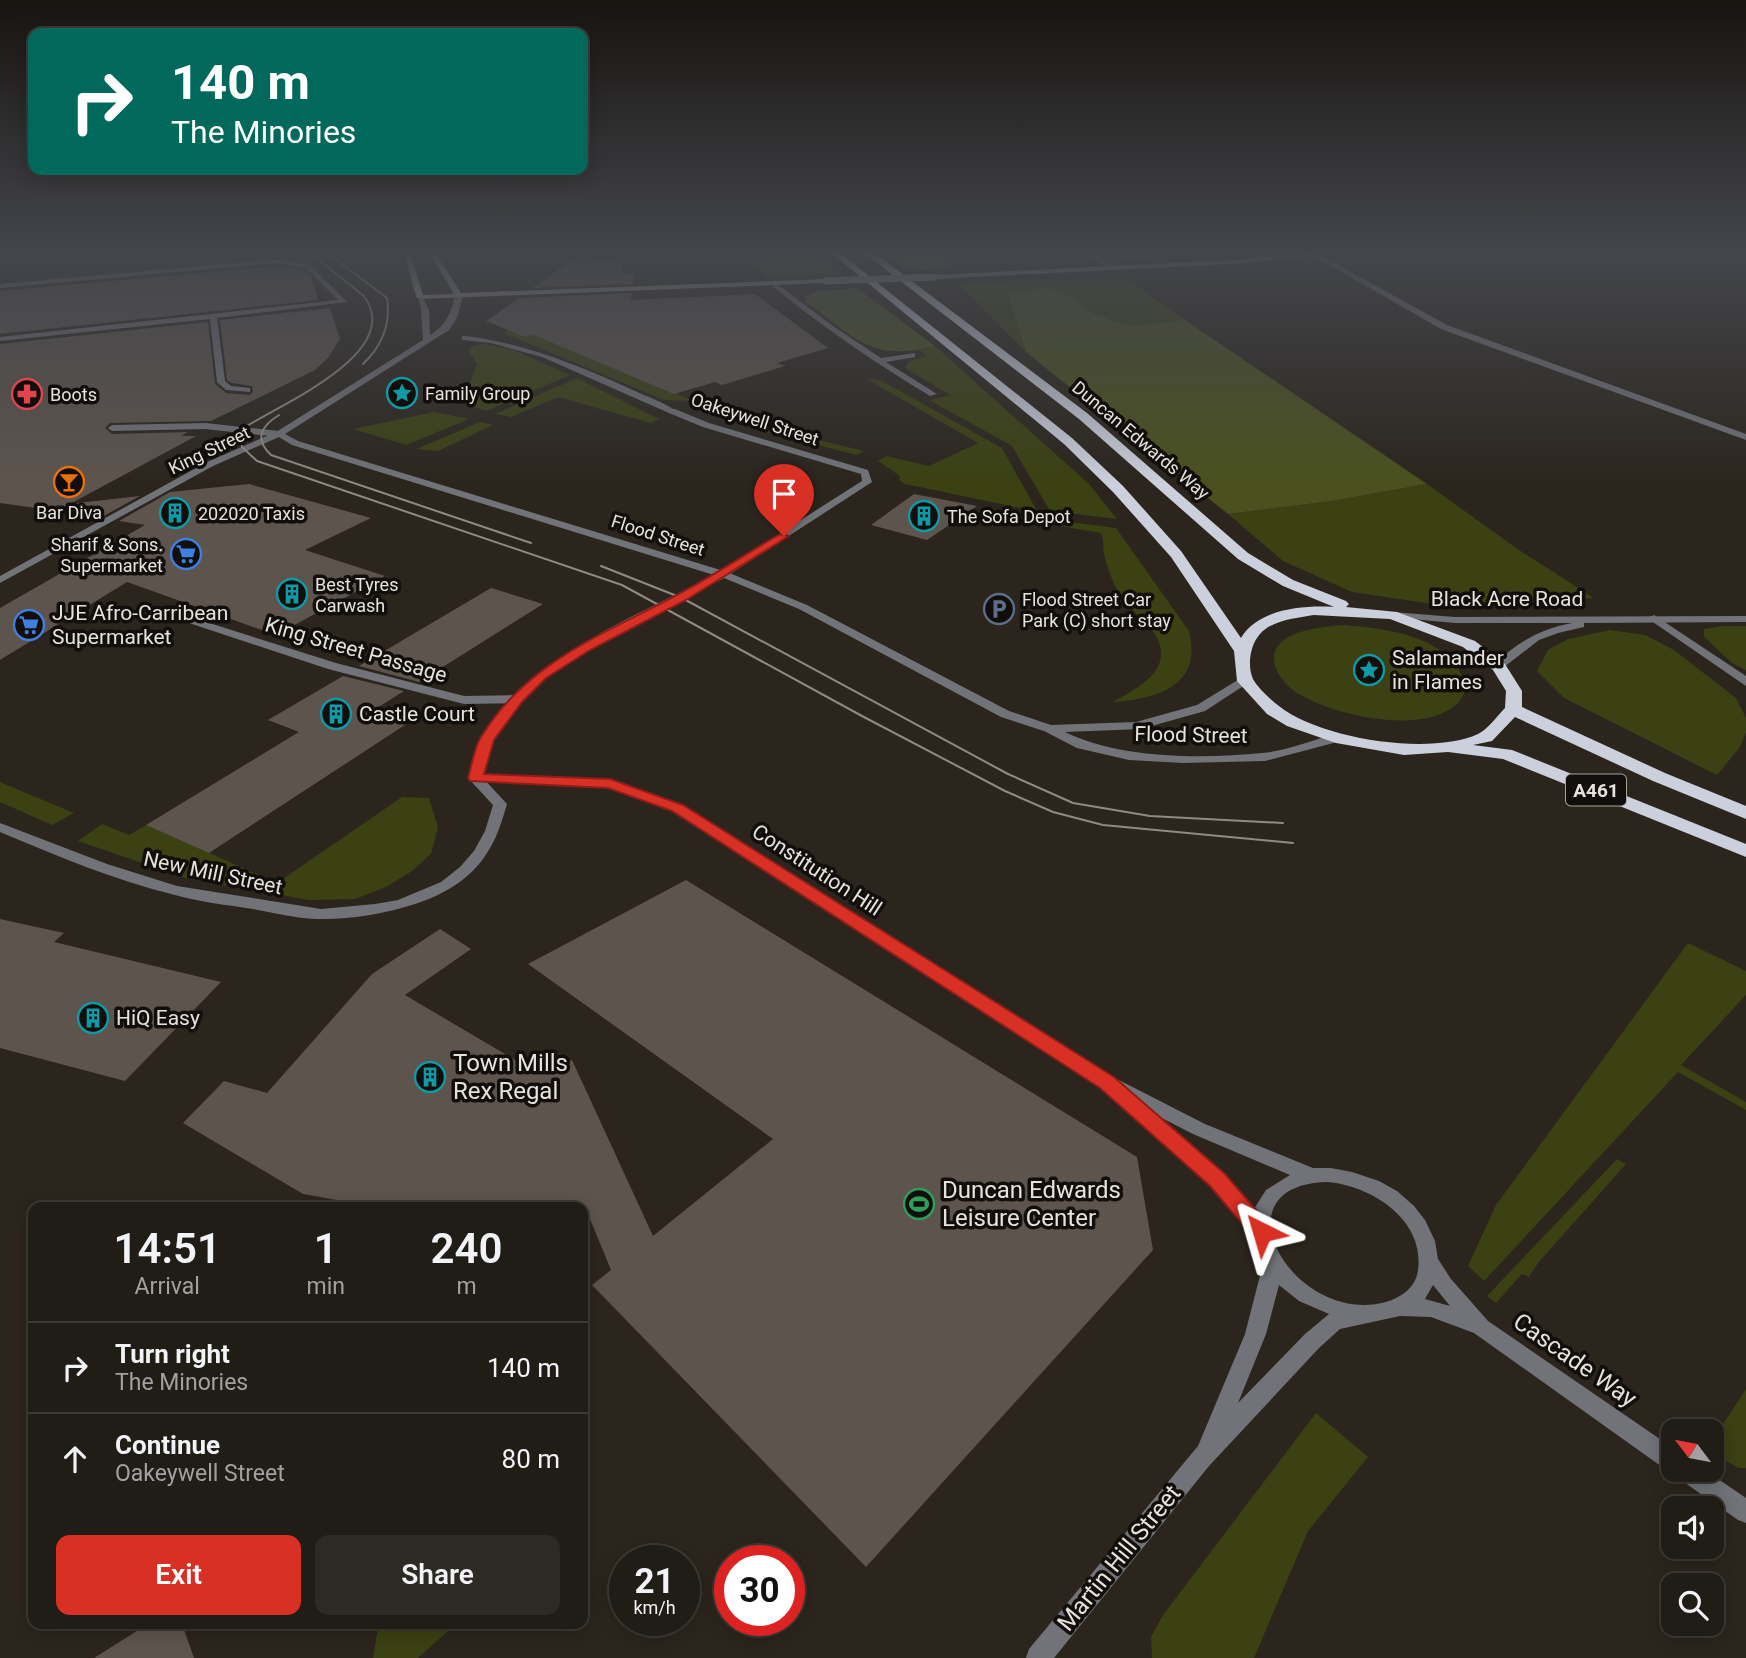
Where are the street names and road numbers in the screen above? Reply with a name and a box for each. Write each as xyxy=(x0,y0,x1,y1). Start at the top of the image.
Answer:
street label: Duncan Edwards Way xyxy=(1068,377,1214,504)
street label: Oakeywell Street xyxy=(689,388,822,450)
street label: King Street xyxy=(165,421,253,479)
street label: Flood Street xyxy=(609,510,707,560)
street label: Black Acre Road xyxy=(1431,587,1583,611)
street label: King Street Passage xyxy=(262,613,450,687)
street label: Flood Street xyxy=(1134,722,1248,748)
road number: A461 xyxy=(1566,775,1626,806)
street label: Constitution Hill xyxy=(748,819,886,921)
street label: New Mill Street xyxy=(141,847,285,899)
street label: Cascade Way xyxy=(1508,1307,1643,1413)
street label: Martin Hill Street xyxy=(1052,1479,1186,1637)

